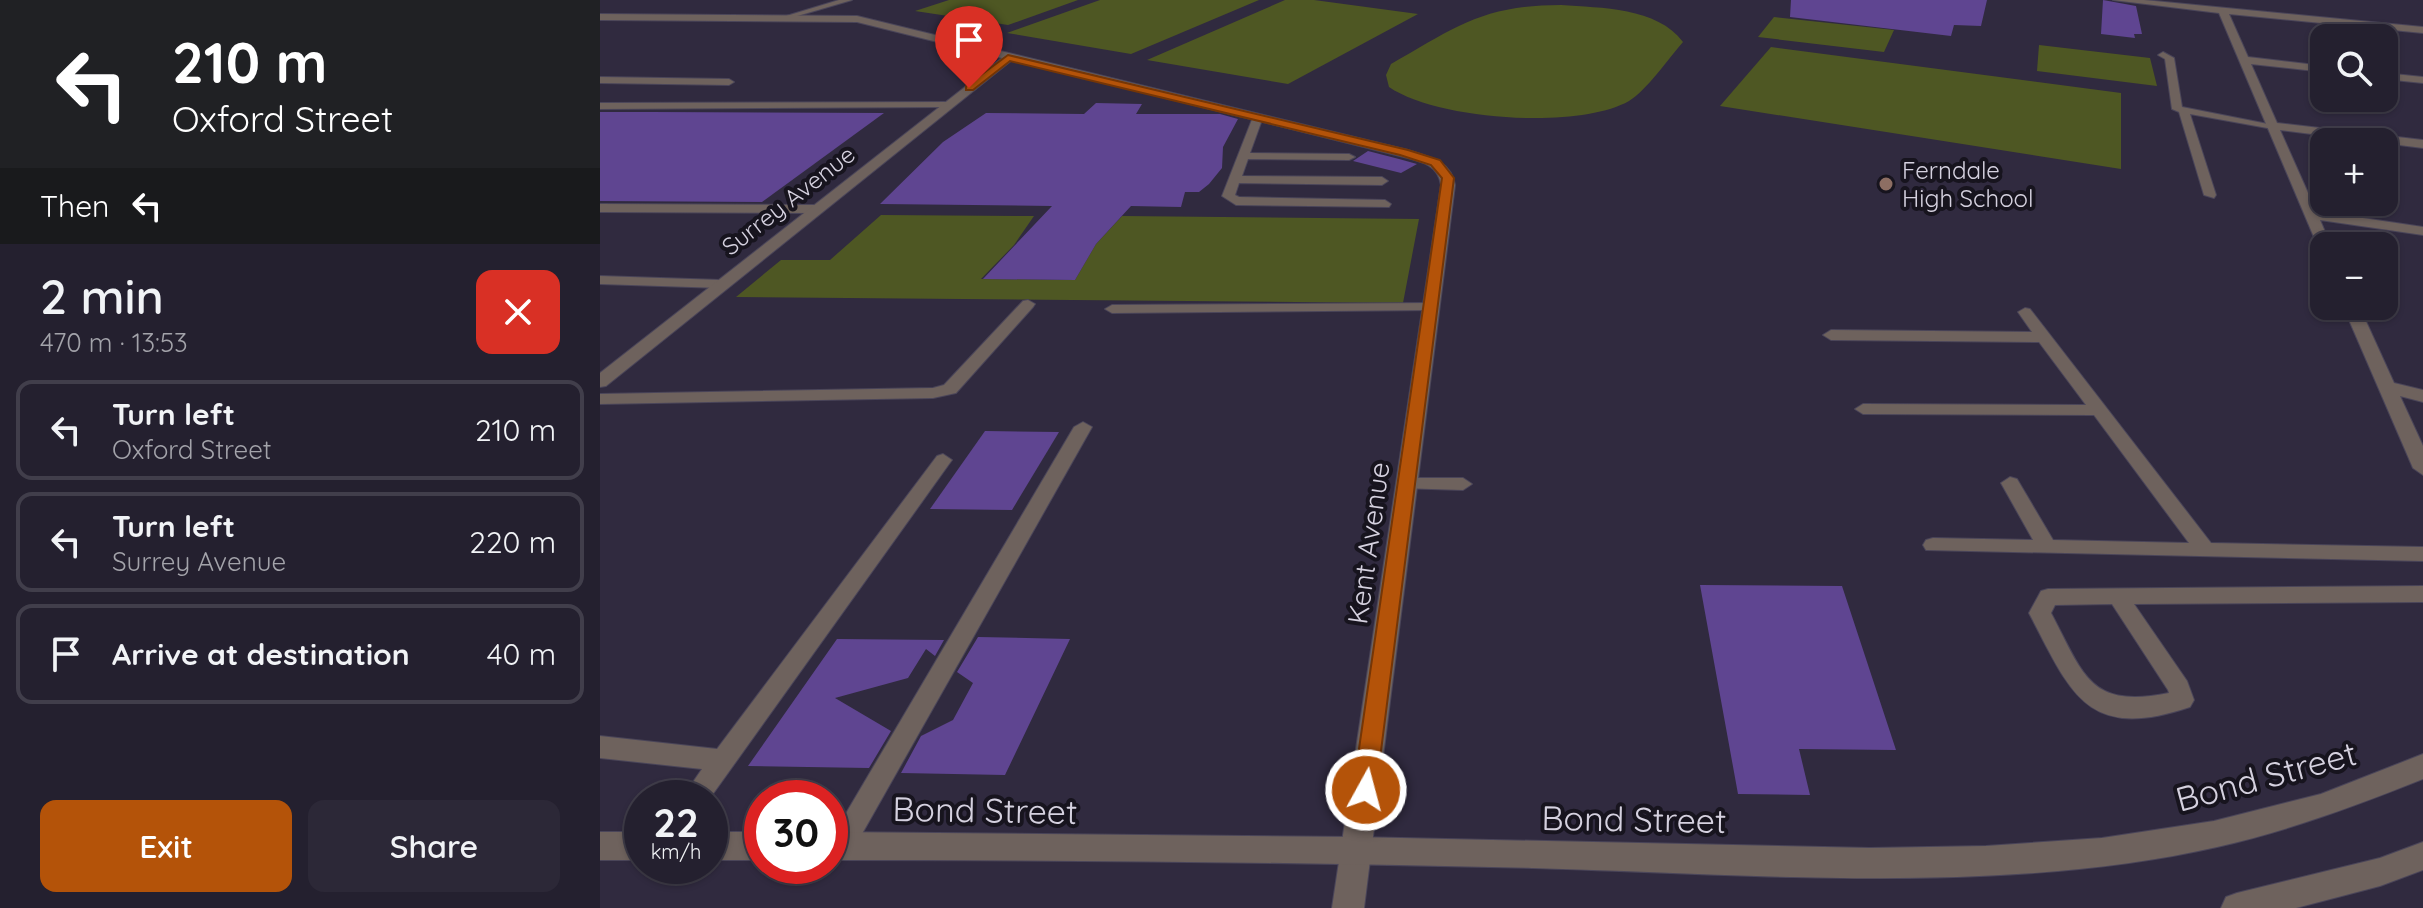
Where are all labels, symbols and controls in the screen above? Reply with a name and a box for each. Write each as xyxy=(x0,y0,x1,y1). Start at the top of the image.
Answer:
pin xyxy=(935,6,1003,88)
icon: arrive xyxy=(947,18,991,62)
map controls xyxy=(2310,24,2398,320)
button: search xyxy=(2310,24,2398,112)
text: 210 m xyxy=(172,27,327,97)
icon: left xyxy=(40,32,144,136)
text: Oxford Street xyxy=(172,96,393,141)
button: + xyxy=(2310,128,2398,216)
street label: Surrey Avenue xyxy=(715,139,861,261)
place label: Ferndale High School xyxy=(1902,155,2034,213)
marker: Ferndale High School xyxy=(1877,175,1895,193)
icon: left xyxy=(125,184,169,228)
text: Then xyxy=(40,187,109,225)
button: − xyxy=(2310,232,2398,320)
text: 2 min xyxy=(40,266,164,326)
button: close xyxy=(476,270,560,354)
text: 470 m · 13:53 xyxy=(40,326,188,359)
text: Turn left xyxy=(112,395,235,433)
icon: left xyxy=(44,408,88,452)
text: 210 m xyxy=(475,411,556,449)
text: Oxford Street xyxy=(112,433,272,466)
street label: Kent Avenue xyxy=(1339,460,1397,626)
text: Turn left xyxy=(112,507,235,545)
icon: left xyxy=(44,520,88,564)
text: 220 m xyxy=(469,523,556,561)
text: Surrey Avenue xyxy=(112,545,286,578)
icon: arrive xyxy=(44,632,88,676)
text: Arrive at destination xyxy=(112,635,410,673)
text: 40 m xyxy=(487,635,556,673)
street label: Bond Street xyxy=(2171,731,2361,821)
position arrow xyxy=(1324,748,1408,832)
speed limit sign: 30 xyxy=(744,780,848,884)
street label: Bond Street xyxy=(892,787,1078,833)
street label: Bond Street xyxy=(1541,796,1727,842)
text: 22 xyxy=(653,797,699,847)
button: Exit xyxy=(40,800,292,892)
button: Share xyxy=(308,800,560,892)
text: km/h xyxy=(651,839,701,864)

